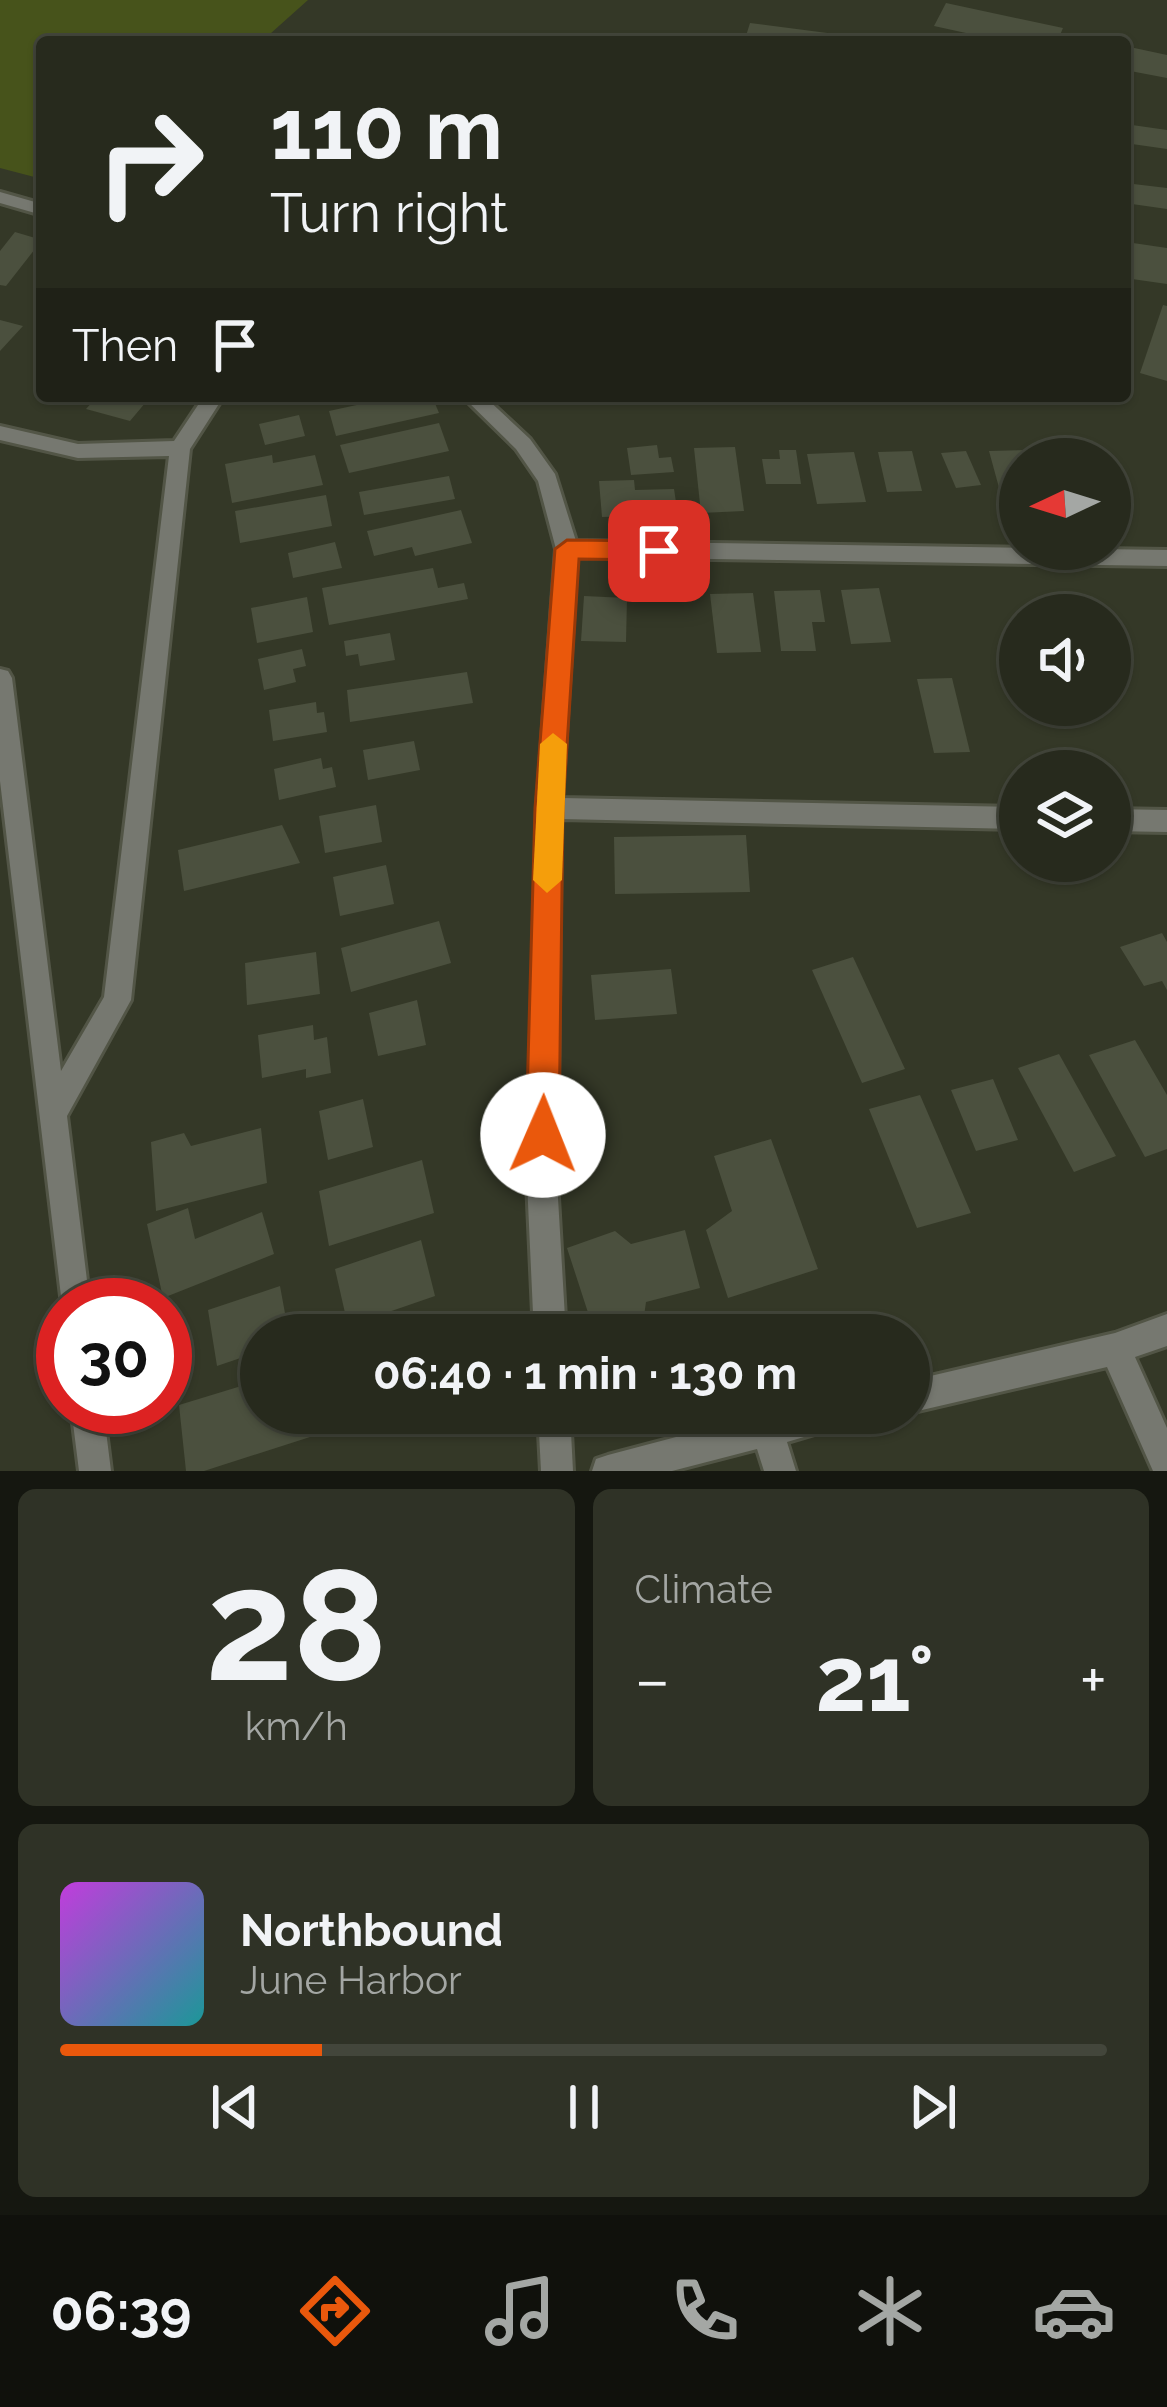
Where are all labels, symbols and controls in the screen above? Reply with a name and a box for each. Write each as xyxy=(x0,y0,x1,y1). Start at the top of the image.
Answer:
text: 110 m xyxy=(270,80,503,179)
icon: right xyxy=(72,84,228,240)
text: Turn right xyxy=(270,181,508,245)
icon: arrive xyxy=(202,312,268,378)
text: Then xyxy=(72,319,178,372)
north arrow xyxy=(999,438,1131,570)
map controls xyxy=(999,438,1131,882)
pin xyxy=(608,500,710,602)
icon: arrive xyxy=(626,518,692,584)
button: sound xyxy=(999,594,1131,726)
button: layers xyxy=(999,750,1131,882)
position arrow xyxy=(480,1072,606,1198)
speed limit sign: 30 xyxy=(36,1278,192,1434)
text: 06:40 · 1 min · 130 m xyxy=(373,1347,797,1400)
text: 28 xyxy=(205,1533,387,1717)
text: Climate xyxy=(635,1566,773,1612)
text: 21° xyxy=(815,1626,934,1732)
text: − xyxy=(635,1641,670,1718)
text: + xyxy=(1080,1641,1107,1718)
text: km/h xyxy=(245,1703,348,1749)
text: Northbound xyxy=(240,1904,503,1957)
text: June Harbor xyxy=(240,1957,462,2003)
icon: previous xyxy=(202,2074,268,2140)
icon: pause xyxy=(551,2074,617,2140)
icon: next xyxy=(900,2074,966,2140)
icon: directions xyxy=(293,2269,377,2353)
icon: music xyxy=(478,2269,562,2353)
icon: phone xyxy=(663,2269,747,2353)
icon: climate xyxy=(848,2269,932,2353)
icon: car xyxy=(1032,2269,1116,2353)
text: 06:39 xyxy=(50,2279,192,2343)

